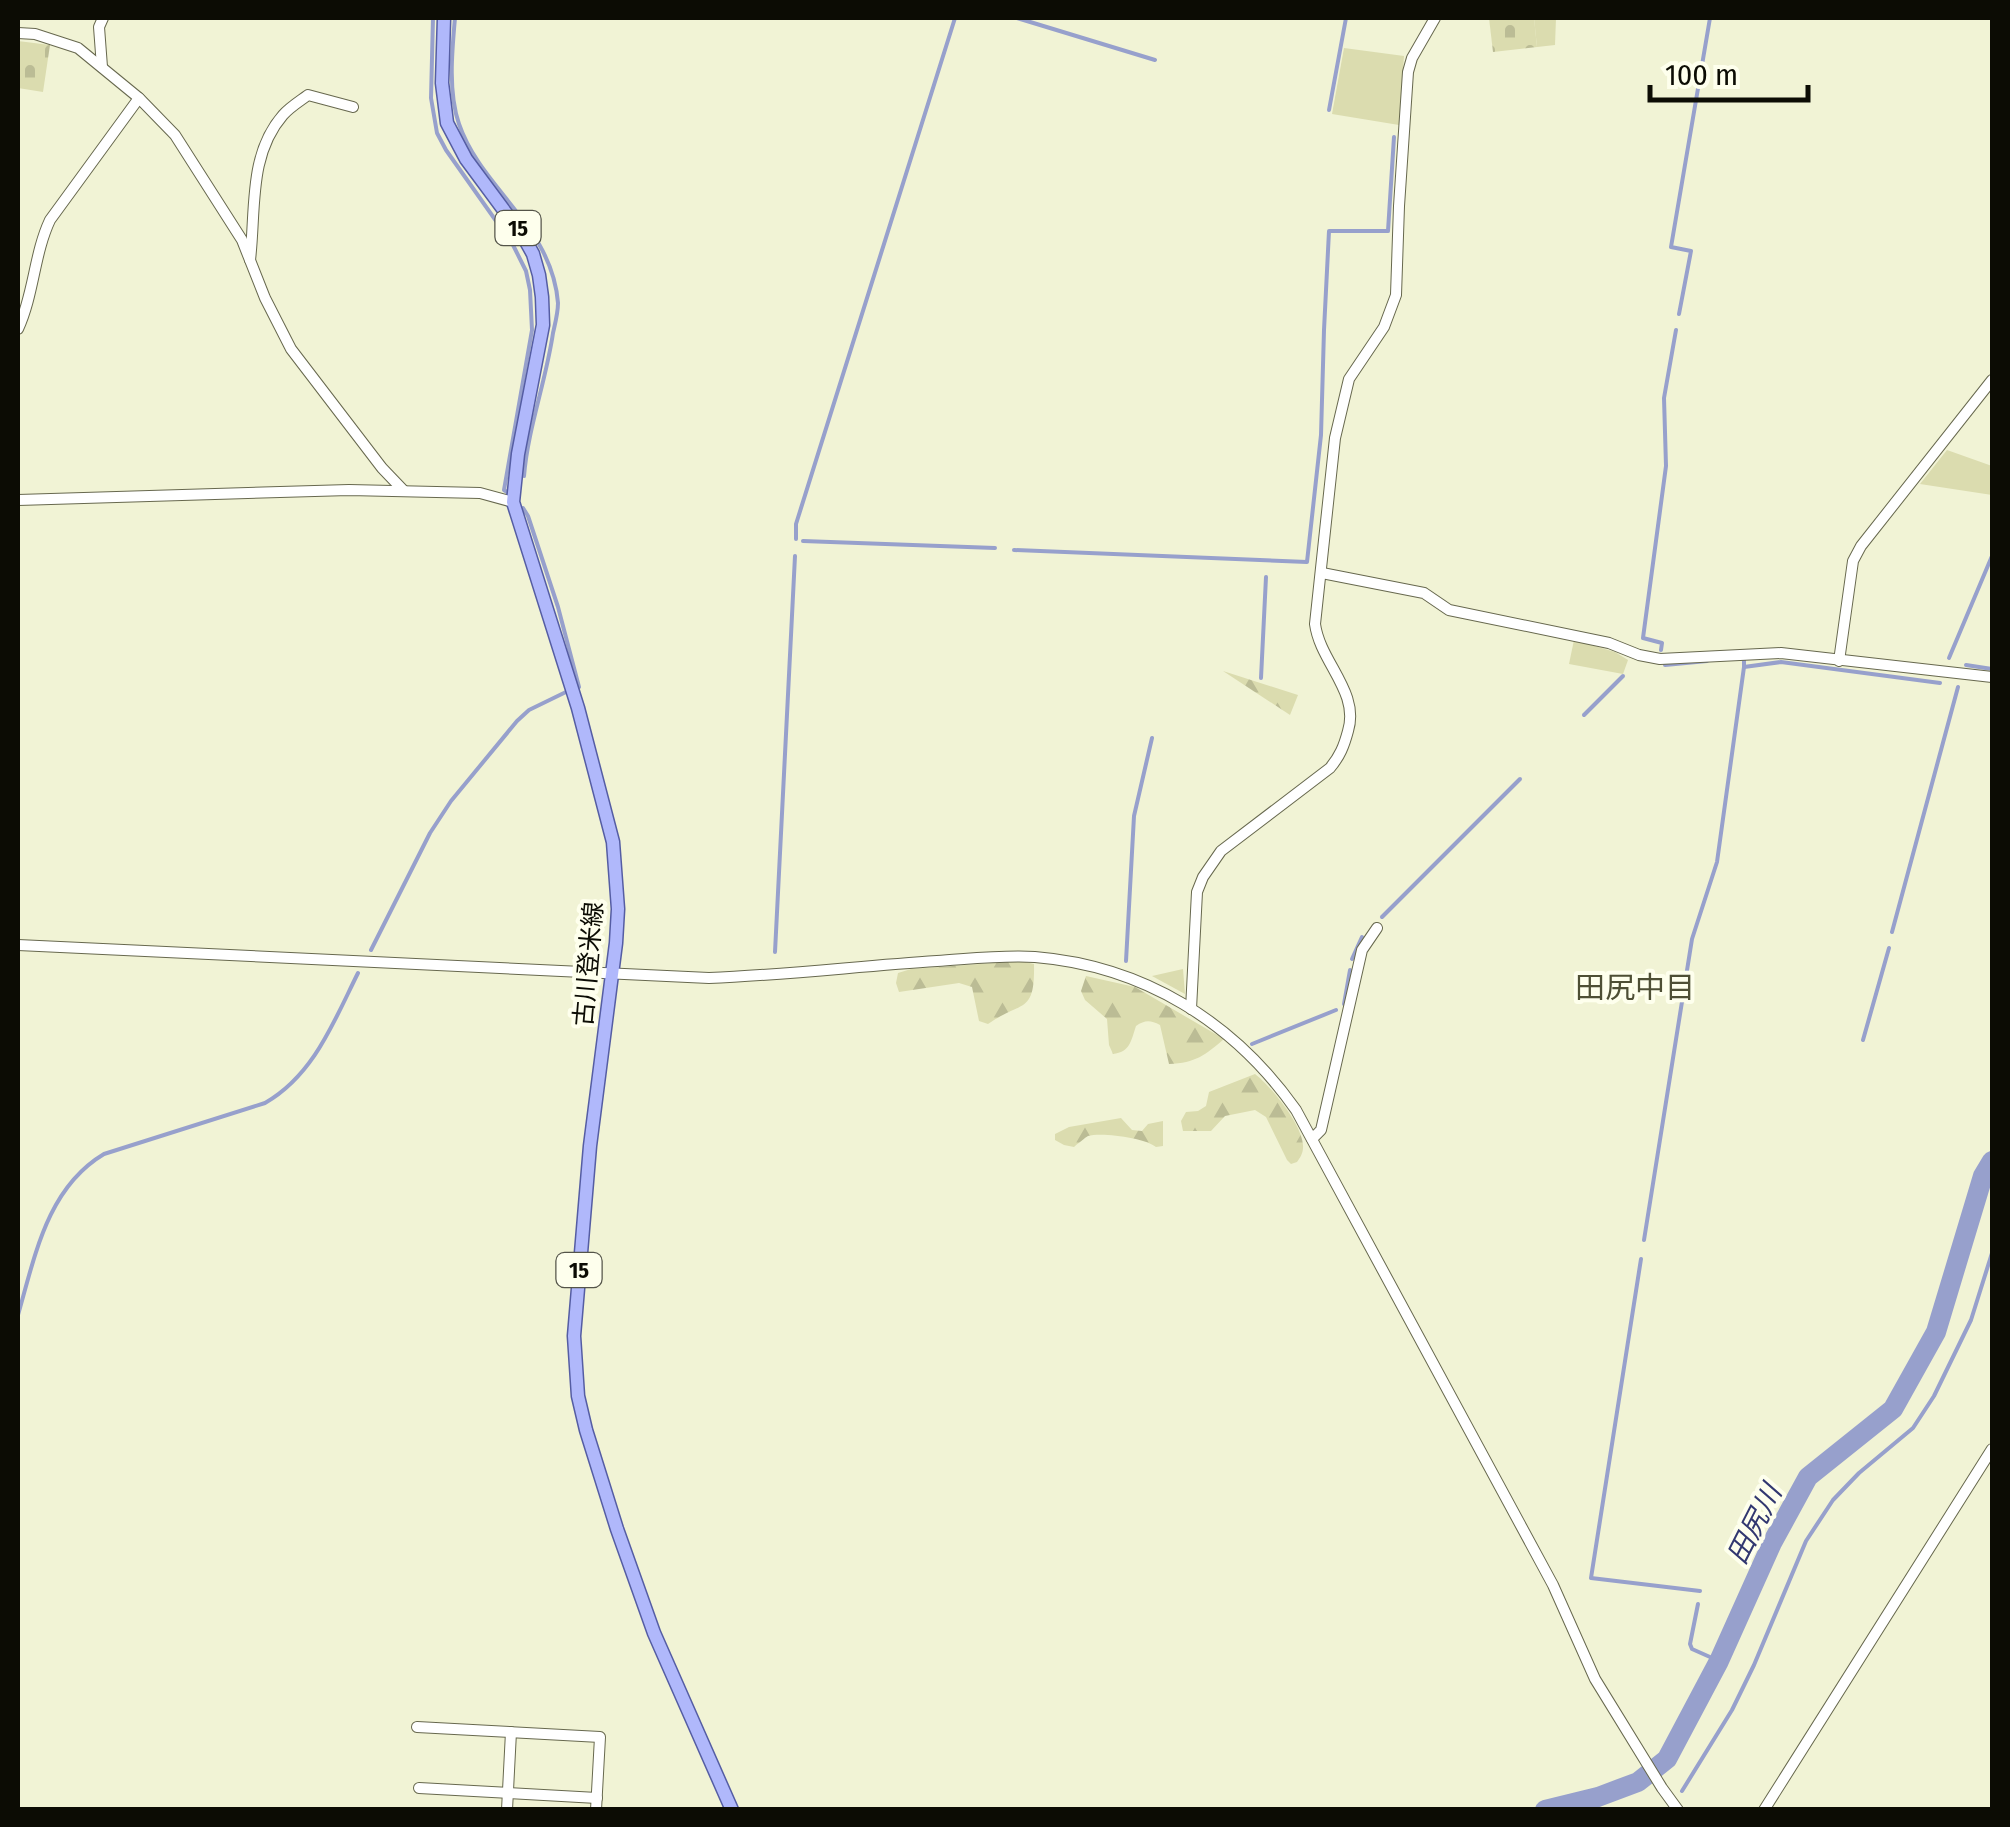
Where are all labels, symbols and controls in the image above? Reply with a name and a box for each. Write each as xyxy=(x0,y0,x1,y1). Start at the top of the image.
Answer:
scale bar xyxy=(1650,40,1808,102)
text: 100 m xyxy=(1665,57,1738,93)
road number: 15 xyxy=(496,211,540,245)
street label: 古川登米線 xyxy=(569,901,609,1028)
district label: 田尻中目 xyxy=(1575,970,1695,1006)
road number: 15 xyxy=(556,1253,602,1287)
water label: 田尻川 xyxy=(1721,1477,1790,1569)

